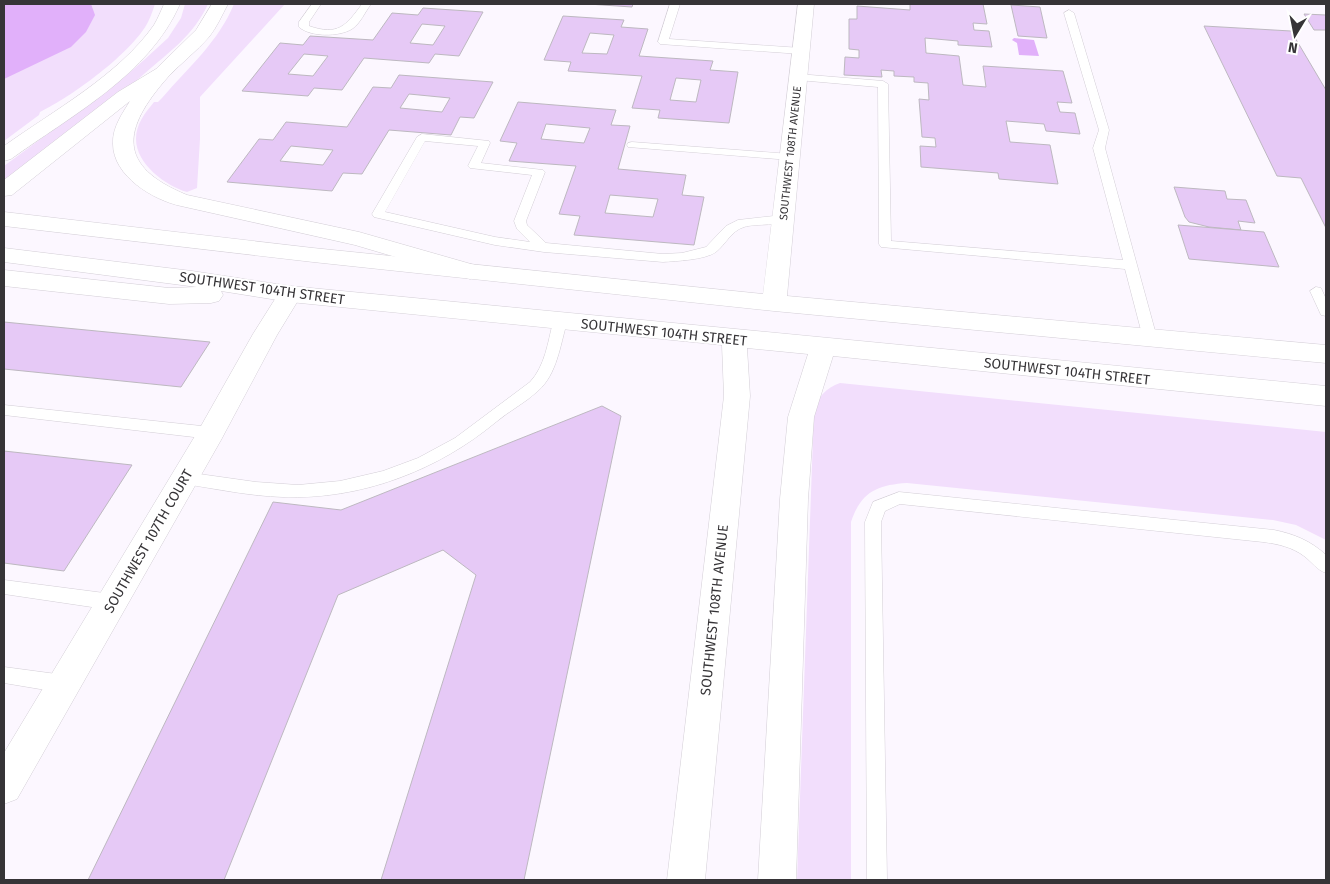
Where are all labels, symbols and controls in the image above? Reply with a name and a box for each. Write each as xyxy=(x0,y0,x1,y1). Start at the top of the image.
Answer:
north arrow xyxy=(1270,10,1320,60)
text: N xyxy=(1287,38,1299,56)
street label: SOUTHWEST 108TH AVENUE xyxy=(777,85,804,221)
street label: SOUTHWEST 104TH STREET xyxy=(178,268,346,309)
street label: SOUTHWEST 104TH STREET xyxy=(580,315,749,350)
street label: SOUTHWEST 104TH STREET xyxy=(983,354,1152,389)
street label: SOUTHWEST 107TH COURT xyxy=(100,466,197,616)
street label: SOUTHWEST 108TH AVENUE xyxy=(697,524,732,696)

